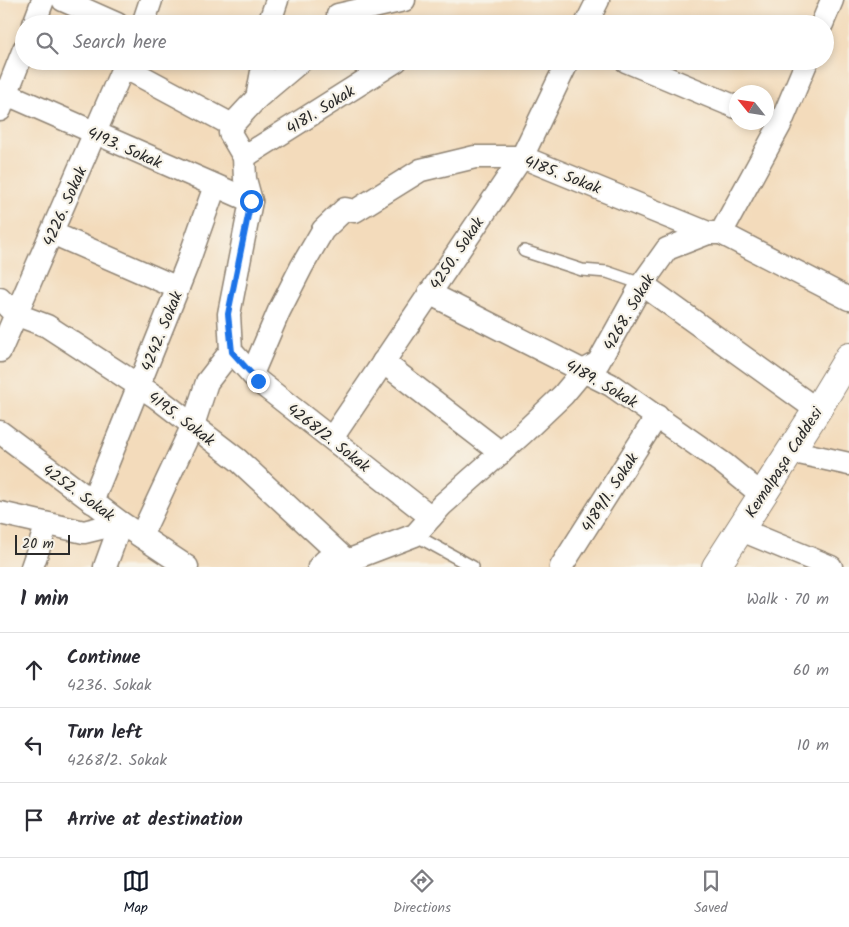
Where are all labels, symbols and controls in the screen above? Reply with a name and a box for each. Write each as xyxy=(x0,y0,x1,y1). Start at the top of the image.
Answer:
search box xyxy=(15,15,834,70)
text: Search here xyxy=(73,28,167,58)
icon: search xyxy=(33,29,61,57)
street label: 4181. Sokak xyxy=(282,79,360,141)
north arrow xyxy=(729,85,774,130)
street label: 4193. Sokak xyxy=(83,121,166,176)
street label: 4185. Sokak xyxy=(520,149,605,202)
street label: 4226. Sokak xyxy=(37,162,94,250)
route start xyxy=(240,190,263,213)
street label: 4250. Sokak xyxy=(424,212,491,295)
street label: 4268. Sokak xyxy=(597,269,662,356)
street label: 4242. Sokak xyxy=(135,287,190,376)
street label: 4189. Sokak xyxy=(560,354,642,415)
route end xyxy=(247,370,270,393)
street label: 4195. Sokak xyxy=(142,386,220,453)
street label: 4268/2. Sokak xyxy=(281,398,376,479)
street label: Kemalpaşa Caddesi xyxy=(739,402,830,523)
street label: 4189/1. Sokak xyxy=(575,448,646,538)
street label: 4252. Sokak xyxy=(37,458,120,528)
scale bar xyxy=(15,532,70,555)
text: 20 m xyxy=(22,533,54,555)
text: 1 min xyxy=(20,583,69,616)
text: Walk · 70 m xyxy=(746,587,829,612)
text: Continue xyxy=(67,643,140,673)
icon: ahead xyxy=(20,656,48,684)
text: 60 m xyxy=(793,658,829,683)
text: 4236. Sokak xyxy=(67,673,152,698)
text: Turn left xyxy=(67,718,142,748)
icon: left xyxy=(20,731,48,759)
text: 10 m xyxy=(797,733,829,758)
text: 4268/2. Sokak xyxy=(67,748,167,773)
text: Arrive at destination xyxy=(67,805,243,835)
icon: arrive xyxy=(20,806,48,834)
tab: Map xyxy=(122,867,150,919)
tab: Directions xyxy=(393,867,451,919)
tab: Saved xyxy=(694,867,727,919)

